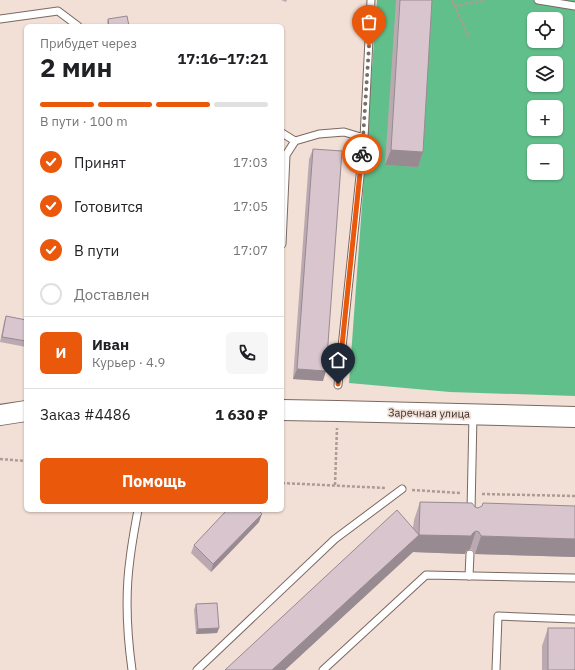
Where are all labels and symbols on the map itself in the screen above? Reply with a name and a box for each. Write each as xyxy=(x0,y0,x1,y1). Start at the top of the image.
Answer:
pin xyxy=(352,5,386,46)
courier xyxy=(342,134,382,174)
pin xyxy=(321,343,355,384)
street label: Заречная улица xyxy=(388,405,470,421)

